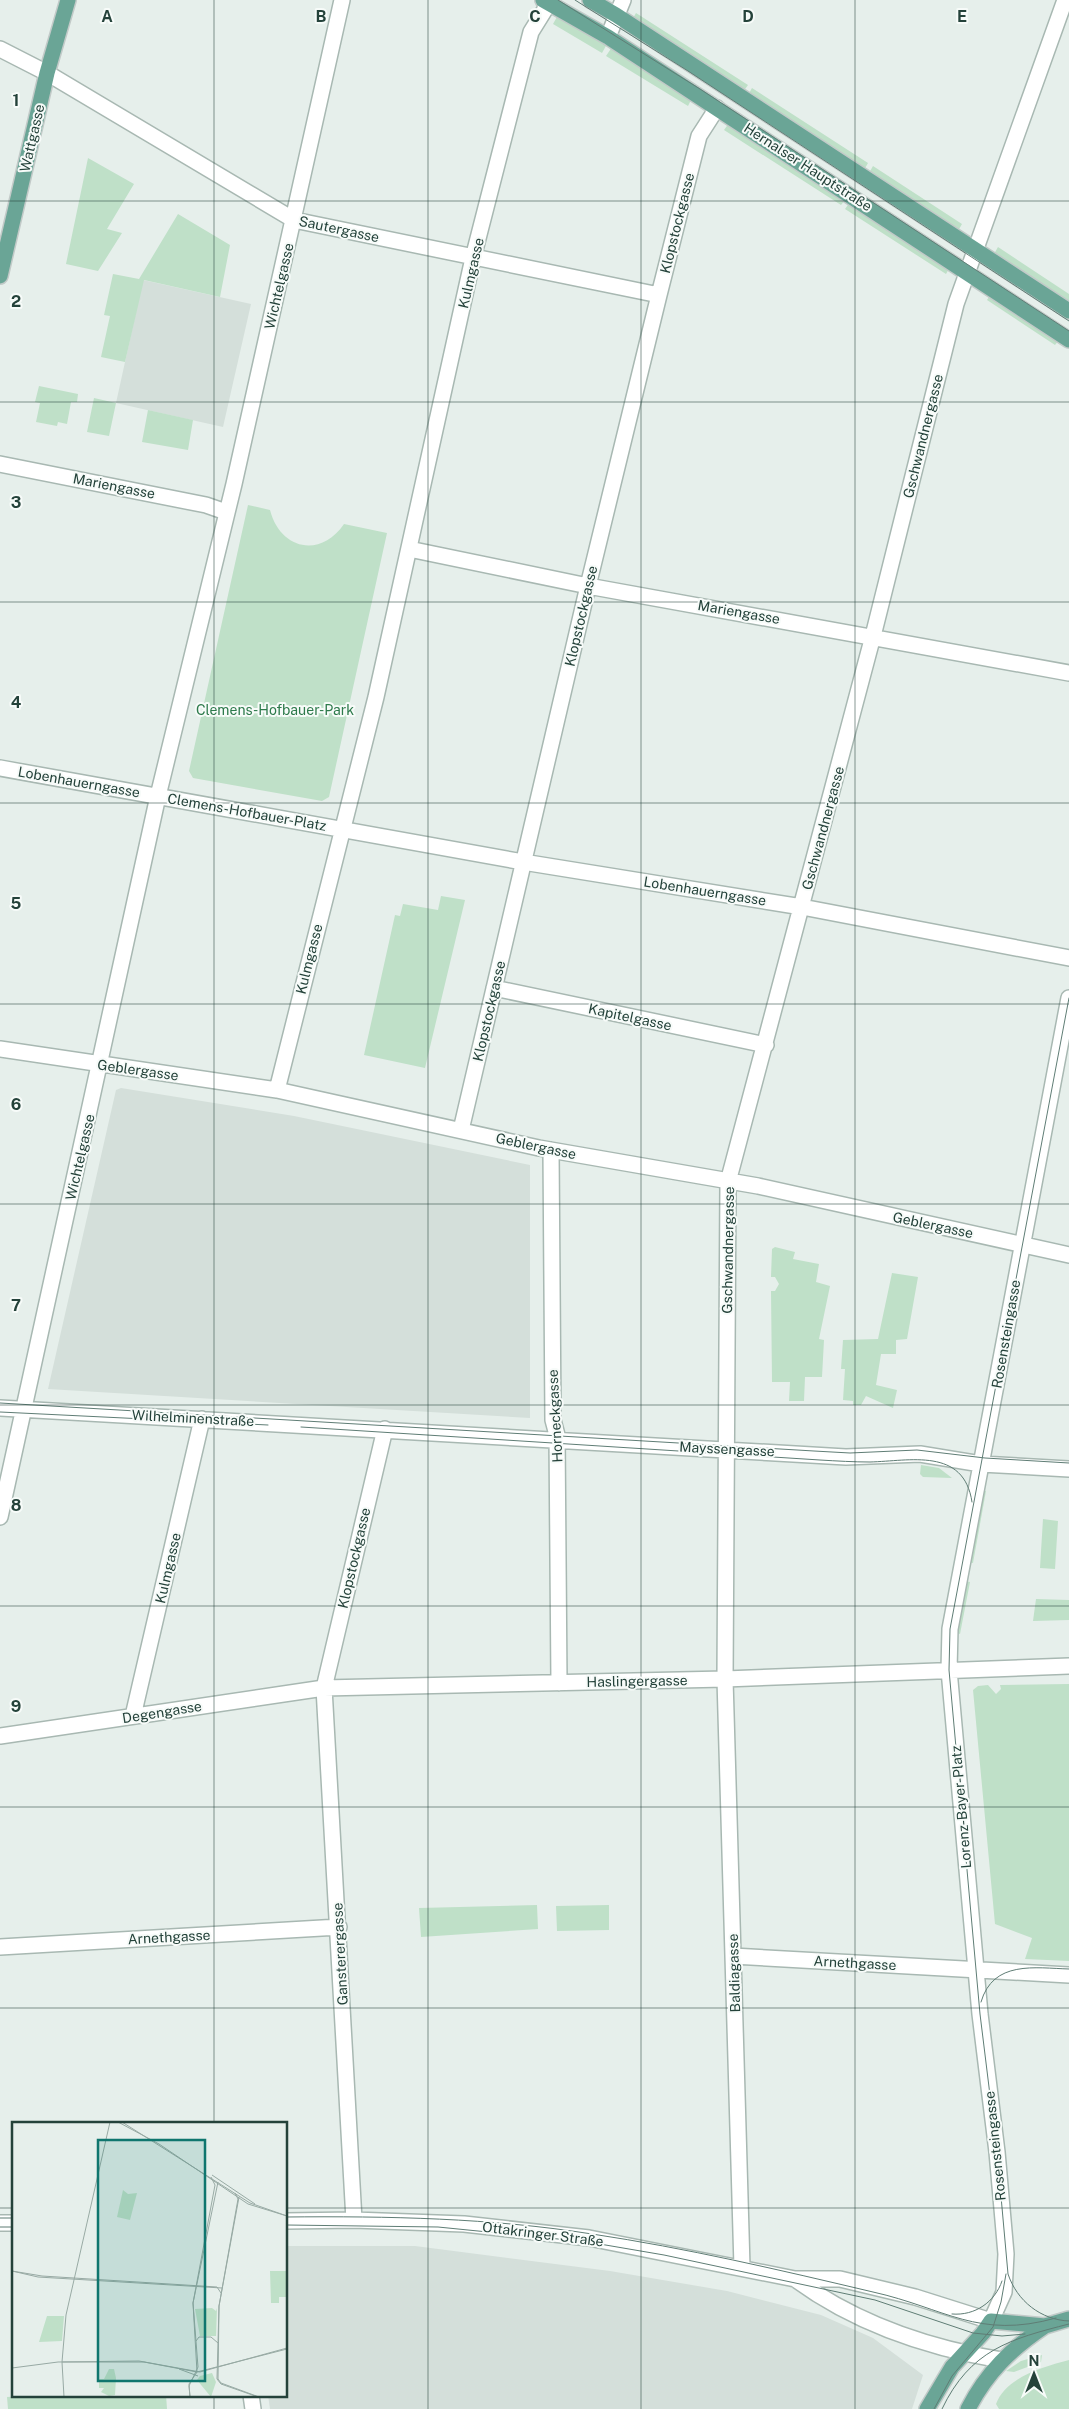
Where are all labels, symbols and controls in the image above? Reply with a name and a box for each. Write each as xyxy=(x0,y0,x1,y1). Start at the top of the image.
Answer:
text: A xyxy=(101,7,113,26)
text: B xyxy=(316,7,327,26)
text: C xyxy=(529,7,541,26)
text: D xyxy=(742,7,754,26)
text: E xyxy=(957,7,967,26)
text: 1 xyxy=(13,91,19,110)
street label: Wattgasse xyxy=(16,103,48,173)
street label: Hernalser Hauptstraße xyxy=(741,120,875,214)
street label: Klopstockgasse xyxy=(657,171,697,275)
street label: Sautergasse xyxy=(297,213,381,245)
street label: Kulmgasse xyxy=(455,236,487,310)
street label: Wichtelgasse xyxy=(261,241,297,331)
text: 2 xyxy=(11,292,21,311)
street label: Gschwandnergasse xyxy=(900,372,946,500)
street label: Mariengasse xyxy=(72,470,156,502)
text: 3 xyxy=(11,493,21,512)
street label: Klopstockgasse xyxy=(562,564,600,668)
street label: Mariengasse xyxy=(697,597,781,627)
text: 4 xyxy=(11,693,22,712)
park label: Clemens-Hofbauer-Park xyxy=(196,702,354,718)
street label: Lobenhauerngasse xyxy=(17,763,141,801)
street label: Gschwandnergasse xyxy=(799,764,847,892)
street label: Clemens-Hofbauer-Platz xyxy=(166,790,328,834)
street label: Lobenhauerngasse xyxy=(643,873,767,909)
text: 5 xyxy=(11,894,22,913)
street label: Kulmgasse xyxy=(293,922,325,996)
street label: Klopstockgasse xyxy=(470,959,508,1063)
street label: Kapitelgasse xyxy=(587,1000,673,1034)
street label: Geblergasse xyxy=(96,1056,180,1084)
text: 6 xyxy=(11,1095,21,1114)
street label: Wichtelgasse xyxy=(62,1112,98,1202)
street label: Geblergasse xyxy=(494,1130,578,1162)
street label: Gschwandnergasse xyxy=(719,1186,737,1314)
street label: Geblergasse xyxy=(891,1209,975,1241)
street label: Rosensteingasse xyxy=(989,1278,1023,1390)
text: 7 xyxy=(11,1296,21,1315)
street label: Horneckgasse xyxy=(545,1369,565,1463)
street label: Wilhelminenstraße xyxy=(131,1407,255,1429)
street label: Mayssengasse xyxy=(679,1439,775,1459)
text: 8 xyxy=(11,1496,22,1515)
street label: Klopstockgasse xyxy=(335,1506,373,1610)
street label: Kulmgasse xyxy=(152,1531,184,1605)
street label: Haslingergasse xyxy=(586,1672,688,1690)
text: 9 xyxy=(11,1697,21,1716)
street label: Degengasse xyxy=(121,1698,203,1726)
street label: Lorenz-Bayer-Platz xyxy=(948,1744,974,1869)
street label: Gansterergasse xyxy=(329,1902,351,2006)
street label: Arnethgasse xyxy=(127,1927,211,1947)
street label: Baldiagasse xyxy=(725,1933,743,2013)
street label: Arnethgasse xyxy=(813,1953,897,1973)
street label: Rosensteingasse xyxy=(981,2090,1009,2202)
inset map xyxy=(12,2122,288,2396)
street label: Ottakringer Straße xyxy=(481,2219,605,2249)
north arrow xyxy=(1009,2349,1059,2399)
text: N xyxy=(1029,2353,1039,2369)

